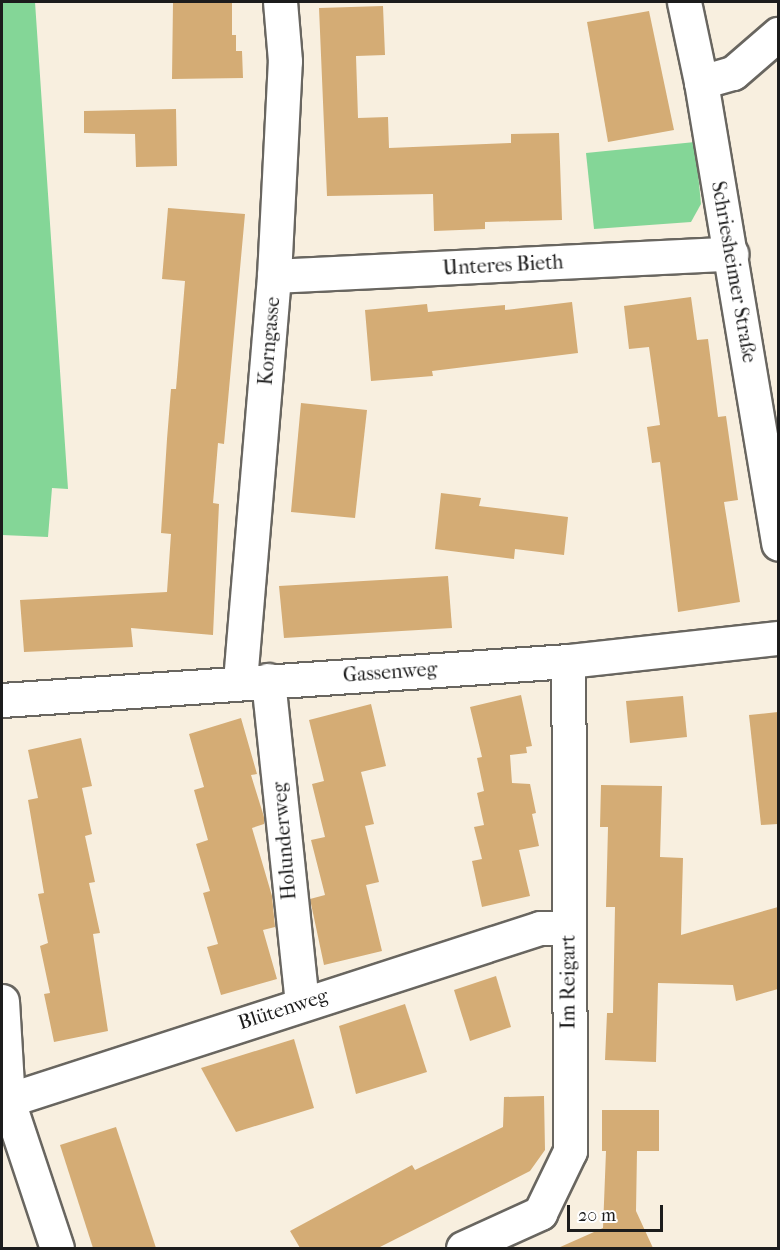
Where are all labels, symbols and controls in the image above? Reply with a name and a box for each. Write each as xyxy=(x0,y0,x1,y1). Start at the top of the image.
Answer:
street label: Schriesheimer Straße xyxy=(706,179,762,365)
street label: Unteres Bieth xyxy=(442,250,564,280)
street label: Korngasse xyxy=(253,296,285,386)
street label: Gassenweg xyxy=(342,657,438,687)
street label: Holunderweg xyxy=(267,781,301,901)
street label: Im Reigart xyxy=(556,935,580,1029)
street label: Blütenweg xyxy=(235,983,331,1035)
scale bar xyxy=(570,1193,666,1231)
text: 20 m xyxy=(578,1205,616,1226)

